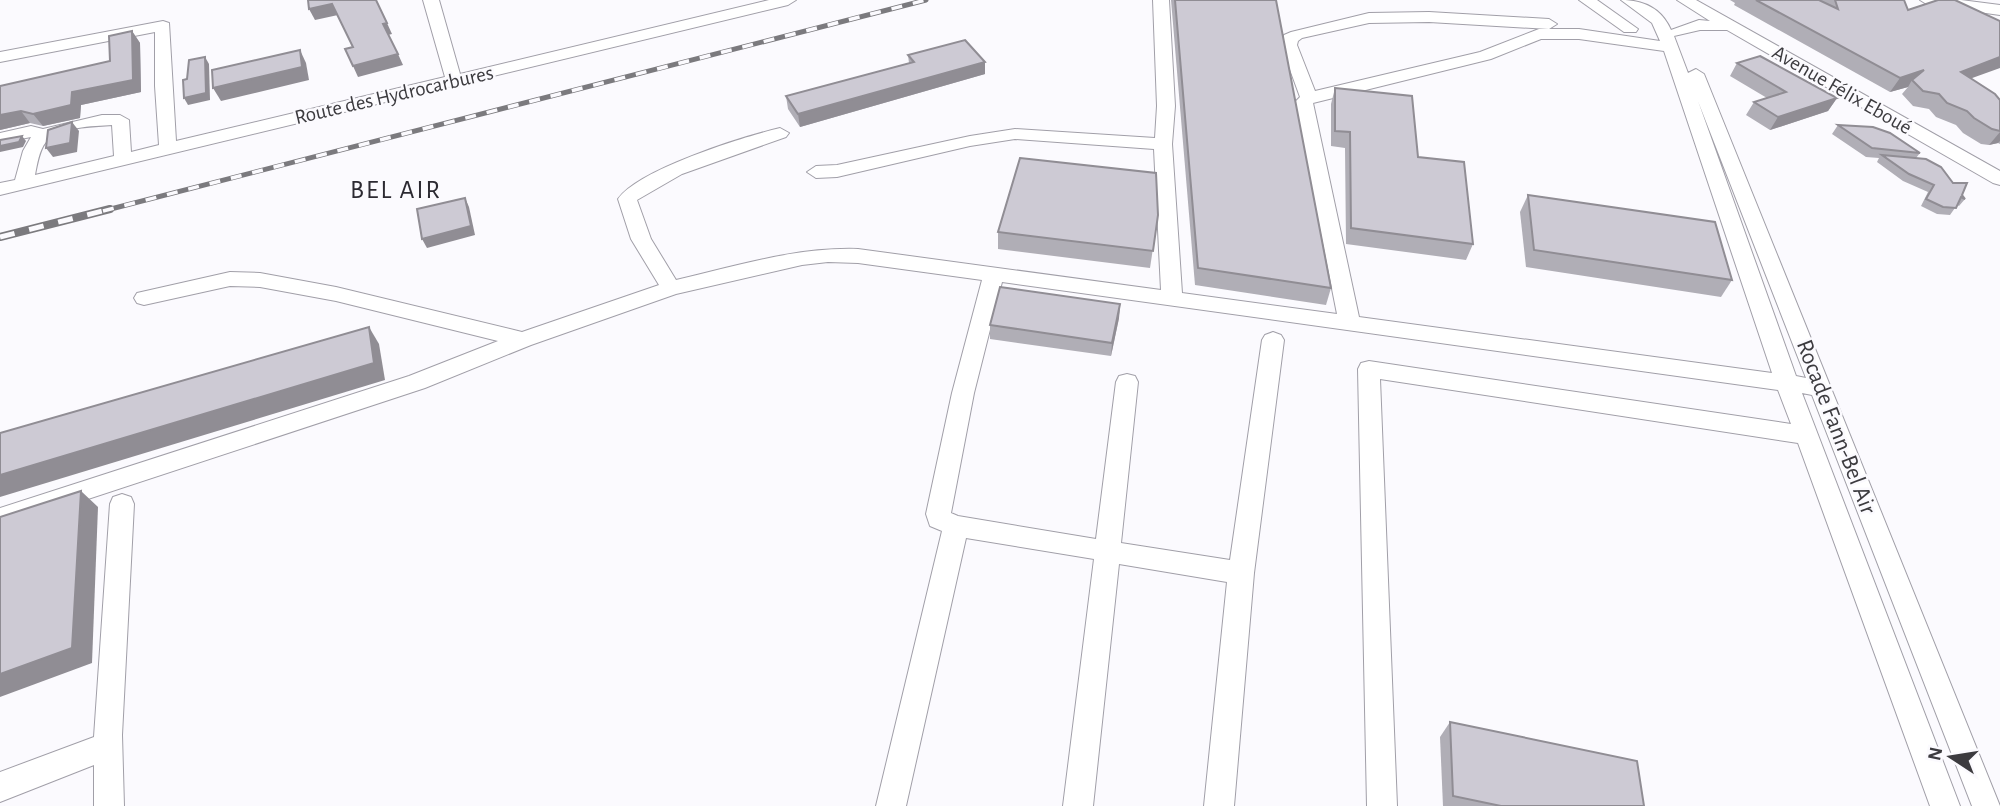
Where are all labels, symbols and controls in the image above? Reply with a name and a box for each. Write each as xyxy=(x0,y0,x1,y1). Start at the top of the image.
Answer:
street label: Avenue Félix Eboué xyxy=(1769,42,1915,138)
street label: Route des Hydrocarbures xyxy=(293,62,495,128)
district label: BEL AIR xyxy=(350,177,442,203)
street label: Rocade Fann-Bel Air xyxy=(1792,337,1880,518)
north arrow xyxy=(1916,722,1986,792)
text: N xyxy=(1925,745,1947,762)

